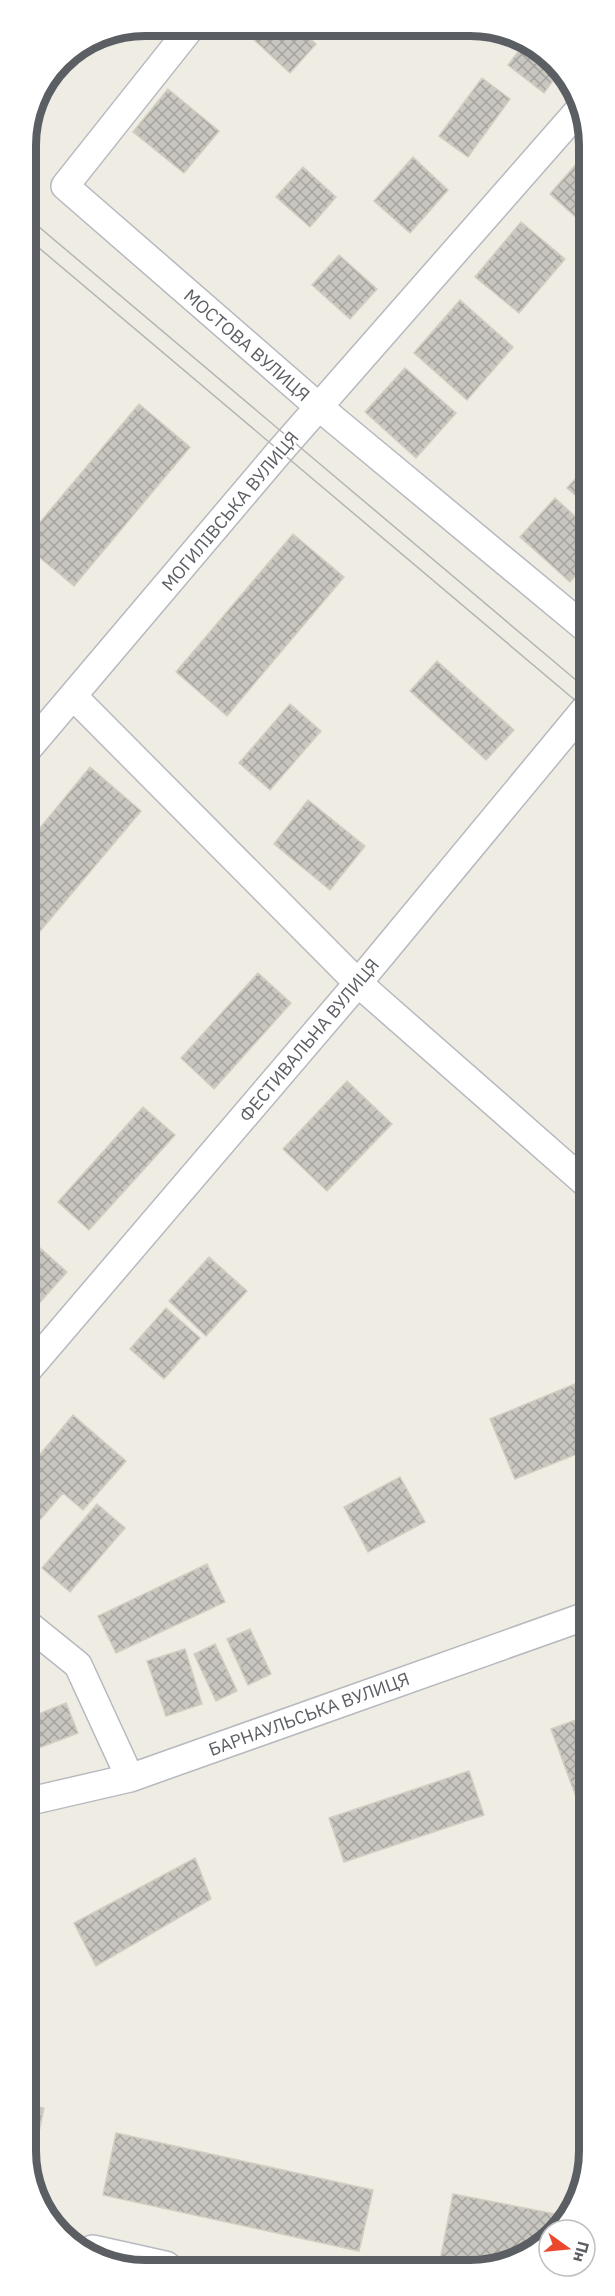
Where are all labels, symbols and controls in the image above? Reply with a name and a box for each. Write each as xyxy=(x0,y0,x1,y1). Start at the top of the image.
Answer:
street label: МОСТОВА ВУЛИЦЯ xyxy=(179,284,315,406)
street label: МОГИЛІВСЬКА ВУЛИЦЯ xyxy=(156,426,304,596)
street label: ФЕСТИВАЛЬНА ВУЛИЦЯ xyxy=(234,954,384,1126)
street label: БАРНАУЛЬСЬКА ВУЛИЦЯ xyxy=(205,1667,413,1761)
north arrow xyxy=(537,2218,597,2278)
text: Пн xyxy=(569,2239,594,2265)

